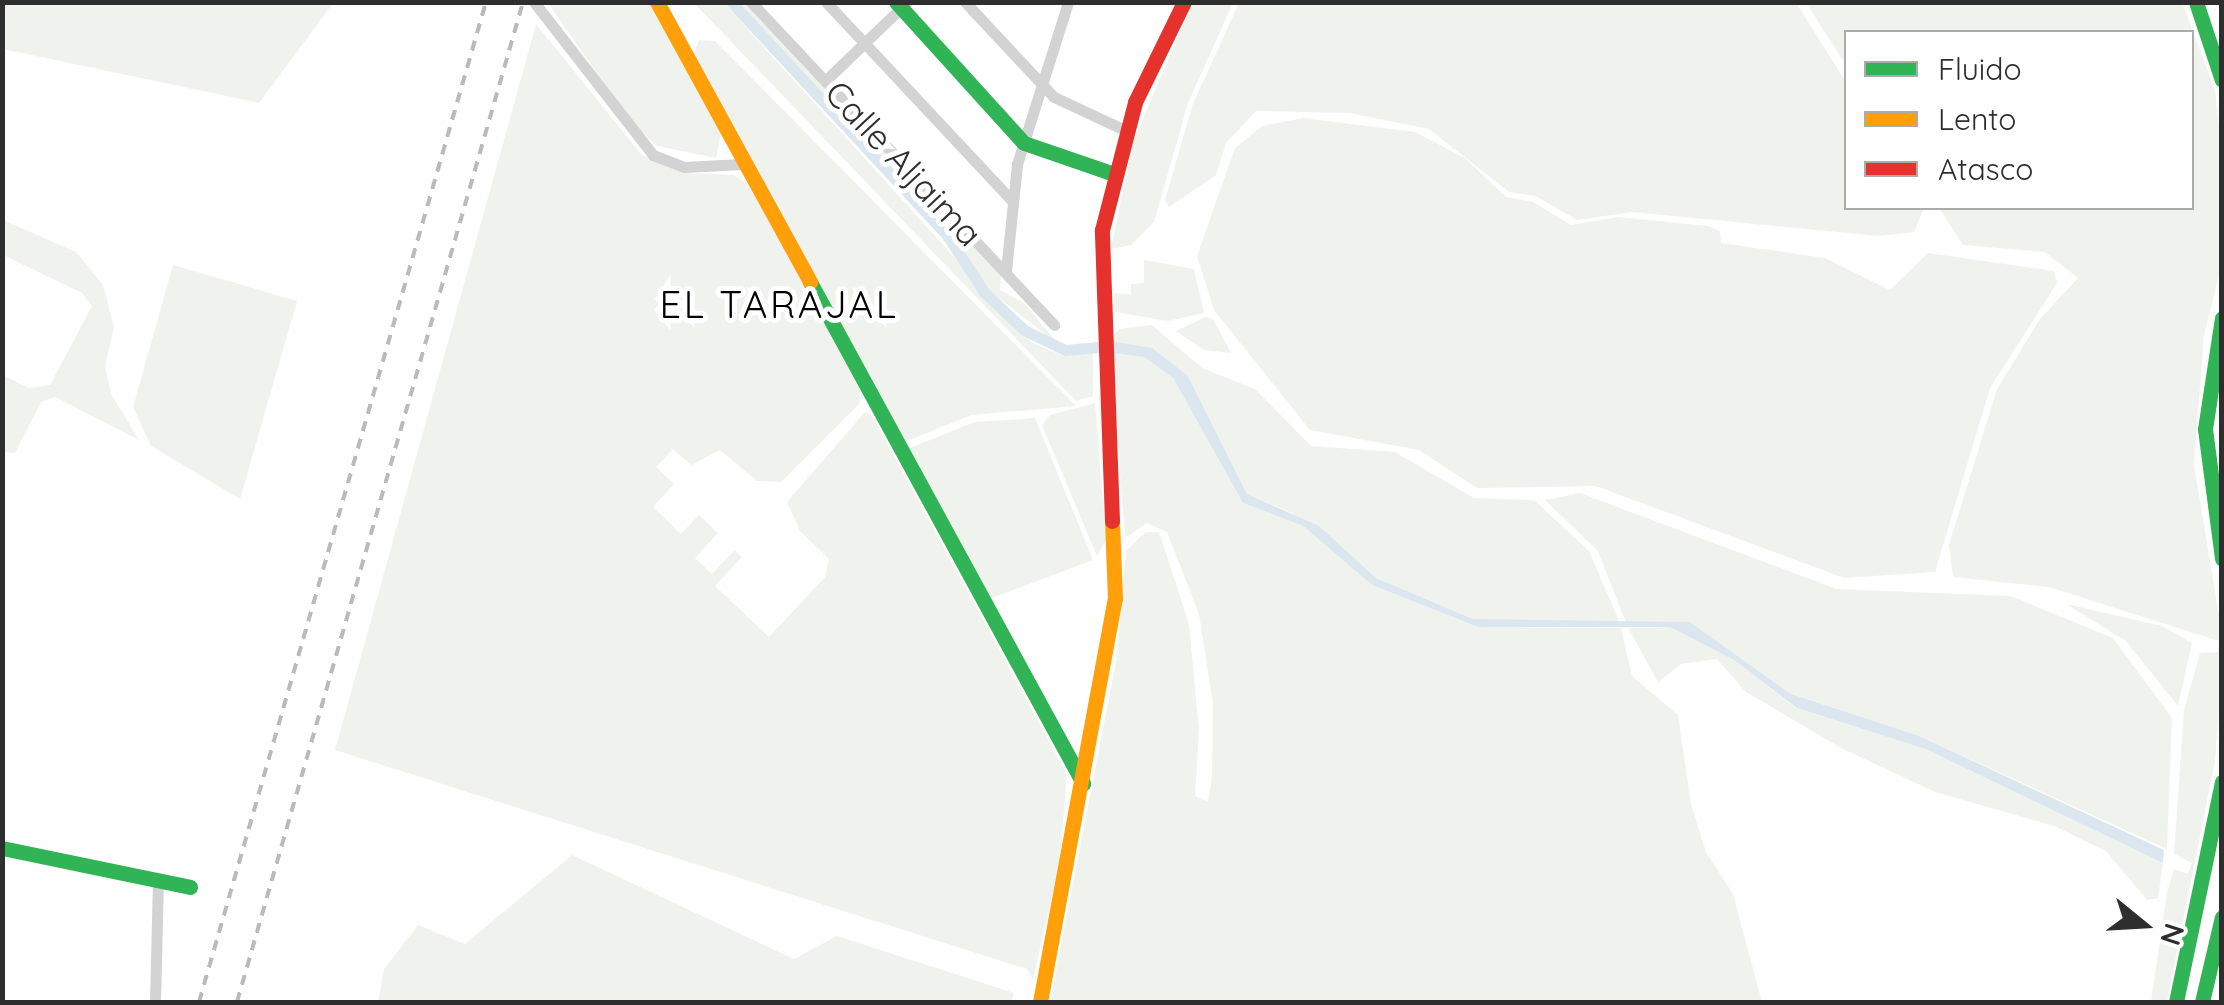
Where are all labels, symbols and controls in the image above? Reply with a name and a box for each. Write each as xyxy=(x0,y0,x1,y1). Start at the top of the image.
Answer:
legend xyxy=(1844,30,2194,210)
text: Fluido xyxy=(1938,50,2022,88)
street label: Calle Aljaima xyxy=(817,72,991,254)
text: Lento xyxy=(1938,100,2016,138)
text: Atasco xyxy=(1938,150,2033,188)
district label: EL TARAJAL xyxy=(660,282,898,328)
north arrow xyxy=(2094,875,2194,975)
text: N xyxy=(2153,919,2193,950)

